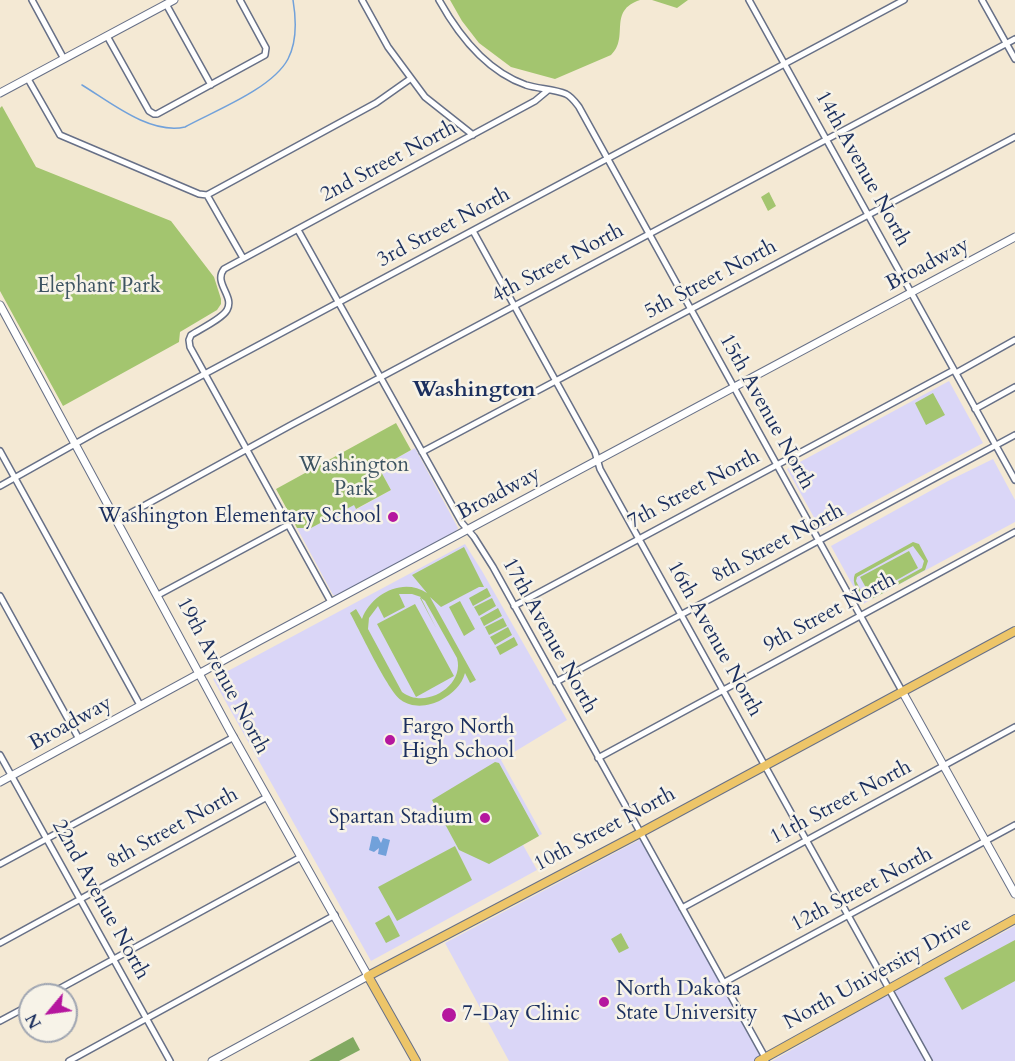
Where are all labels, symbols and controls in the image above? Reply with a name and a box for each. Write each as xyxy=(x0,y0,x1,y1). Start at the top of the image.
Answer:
street label: 14th Avenue North xyxy=(809,87,915,251)
street label: 2nd Street North xyxy=(317,115,461,209)
street label: 3rd Street North xyxy=(373,182,515,274)
street label: 4th Street North xyxy=(488,219,628,309)
street label: Broadway xyxy=(882,233,974,297)
street label: 5th Street North xyxy=(641,235,781,325)
park label: Elephant Park xyxy=(37,274,161,300)
street label: 15th Avenue North xyxy=(713,330,819,494)
district label: Washington xyxy=(412,378,536,404)
street label: 7th Street North xyxy=(624,445,764,535)
park label: Washington Park xyxy=(299,453,409,503)
street label: Broadway xyxy=(453,462,545,526)
street label: 8th Street North xyxy=(708,499,848,589)
place label: Washington Elementary School xyxy=(98,504,381,530)
marker: Washington Elementary School xyxy=(386,510,400,524)
street label: 17th Avenue North xyxy=(496,554,602,718)
street label: 16th Avenue North xyxy=(661,557,767,721)
street label: 9th Street North xyxy=(760,568,900,658)
street label: 19th Avenue North xyxy=(170,593,274,759)
street label: Broadway xyxy=(25,691,117,757)
place label: Fargo North High School xyxy=(402,715,515,765)
marker: Fargo North High School xyxy=(383,733,397,747)
street label: 11th Street North xyxy=(766,755,916,851)
street label: 10th Street North xyxy=(530,782,680,878)
street label: 8th Street North xyxy=(103,783,243,875)
place label: Spartan Stadium xyxy=(329,805,473,831)
marker: Spartan Stadium xyxy=(478,811,492,825)
street label: 22nd Avenue North xyxy=(46,816,154,984)
street label: 12th Street North xyxy=(787,842,937,938)
street label: North University Drive xyxy=(780,912,976,1036)
place label: North Dakota State University xyxy=(616,977,758,1027)
north arrow xyxy=(18,983,78,1043)
marker: North Dakota State University xyxy=(597,995,611,1009)
place label: 7-Day Clinic xyxy=(462,1002,580,1028)
marker: 7-Day Clinic xyxy=(440,1006,458,1024)
text: N xyxy=(21,1009,47,1032)

